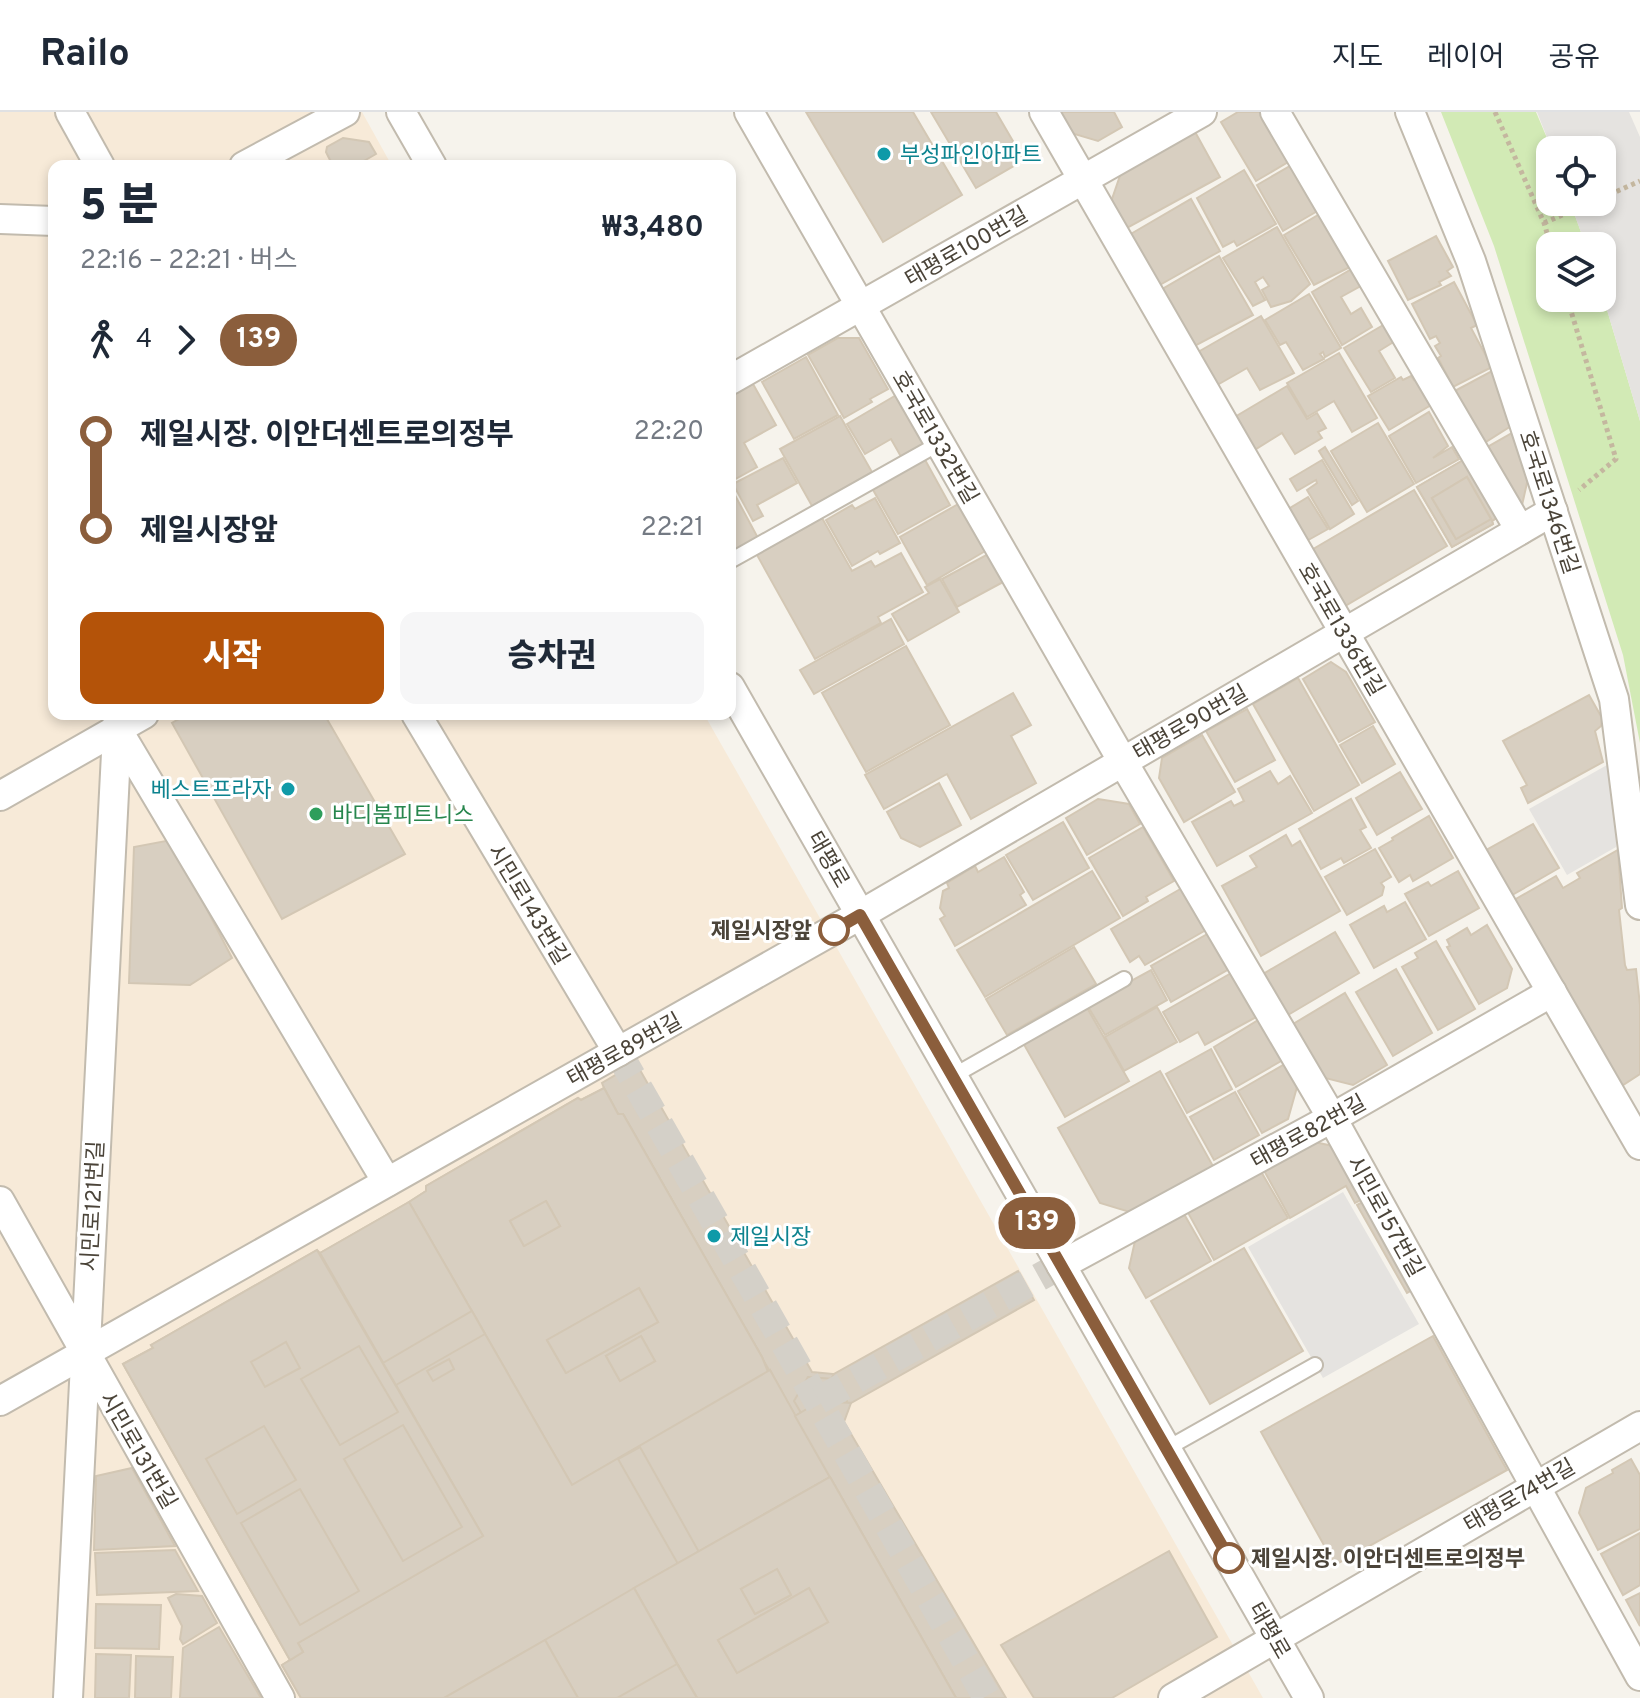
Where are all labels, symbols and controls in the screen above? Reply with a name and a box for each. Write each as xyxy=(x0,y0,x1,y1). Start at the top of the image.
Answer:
text: Railo xyxy=(40,31,130,80)
text: 지도 xyxy=(1332,41,1383,77)
text: 레이어 xyxy=(1427,41,1504,77)
text: 공유 xyxy=(1548,41,1600,77)
map controls xyxy=(1536,136,1616,312)
button: locate xyxy=(1536,136,1616,216)
place label: 부성파인아파트 xyxy=(900,143,1042,170)
marker: 부성파인아파트 xyxy=(875,145,893,163)
text: 5 분 xyxy=(80,180,158,236)
street label: 태평로100번길 xyxy=(901,202,1034,294)
text: ₩3,480 xyxy=(602,210,704,247)
button: layers xyxy=(1536,232,1616,312)
text: 22:16 – 22:21 · 버스 xyxy=(80,245,298,278)
icon: walk xyxy=(80,318,124,362)
icon: forward xyxy=(164,318,208,362)
text: 139 xyxy=(236,322,281,358)
text: 4 xyxy=(136,324,152,357)
street label: 호국로1332번길 xyxy=(885,367,983,509)
text: 22:20 xyxy=(634,416,704,449)
text: 제일시장. 이안더센트로의정부 xyxy=(140,418,514,455)
street label: 호국로1346번길 xyxy=(1512,428,1584,578)
text: 22:21 xyxy=(641,512,704,545)
text: 제일시장앞 xyxy=(140,514,278,551)
street label: 호국로1336번길 xyxy=(1291,559,1389,702)
button: 시작 xyxy=(80,612,384,704)
button: 승차권 xyxy=(400,612,704,704)
street label: 태평로90번길 xyxy=(1129,680,1254,768)
place label: 베스트프라자 xyxy=(151,778,272,805)
marker: 베스트프라자 xyxy=(279,780,297,798)
place label: 바디붐피트니스 xyxy=(332,803,474,830)
marker: 바디붐피트니스 xyxy=(307,805,325,823)
street label: 태평로 xyxy=(800,827,854,893)
street label: 시민로143번길 xyxy=(480,840,573,970)
marker: 제일시장앞 xyxy=(819,915,849,945)
place label: 제일시장앞 xyxy=(711,919,812,946)
street label: 태평로89번길 xyxy=(563,1009,687,1094)
street label: 태평로82번길 xyxy=(1247,1090,1372,1176)
street label: 시민로121번길 xyxy=(78,1140,111,1272)
street label: 시민로157번길 xyxy=(1339,1152,1428,1283)
line badge: 139 xyxy=(991,1197,1083,1249)
text: 139 xyxy=(1014,1205,1060,1241)
place label: 제일시장 xyxy=(730,1225,811,1252)
marker: 제일시장 xyxy=(705,1227,723,1245)
street label: 시민로131번길 xyxy=(92,1388,181,1515)
street label: 태평로74번길 xyxy=(1460,1454,1581,1540)
marker: 제일시장. 이안더센트로의정부 xyxy=(1214,1543,1244,1573)
place label: 제일시장. 이안더센트로의정부 xyxy=(1251,1547,1525,1574)
street label: 태평로 xyxy=(1241,1598,1295,1664)

